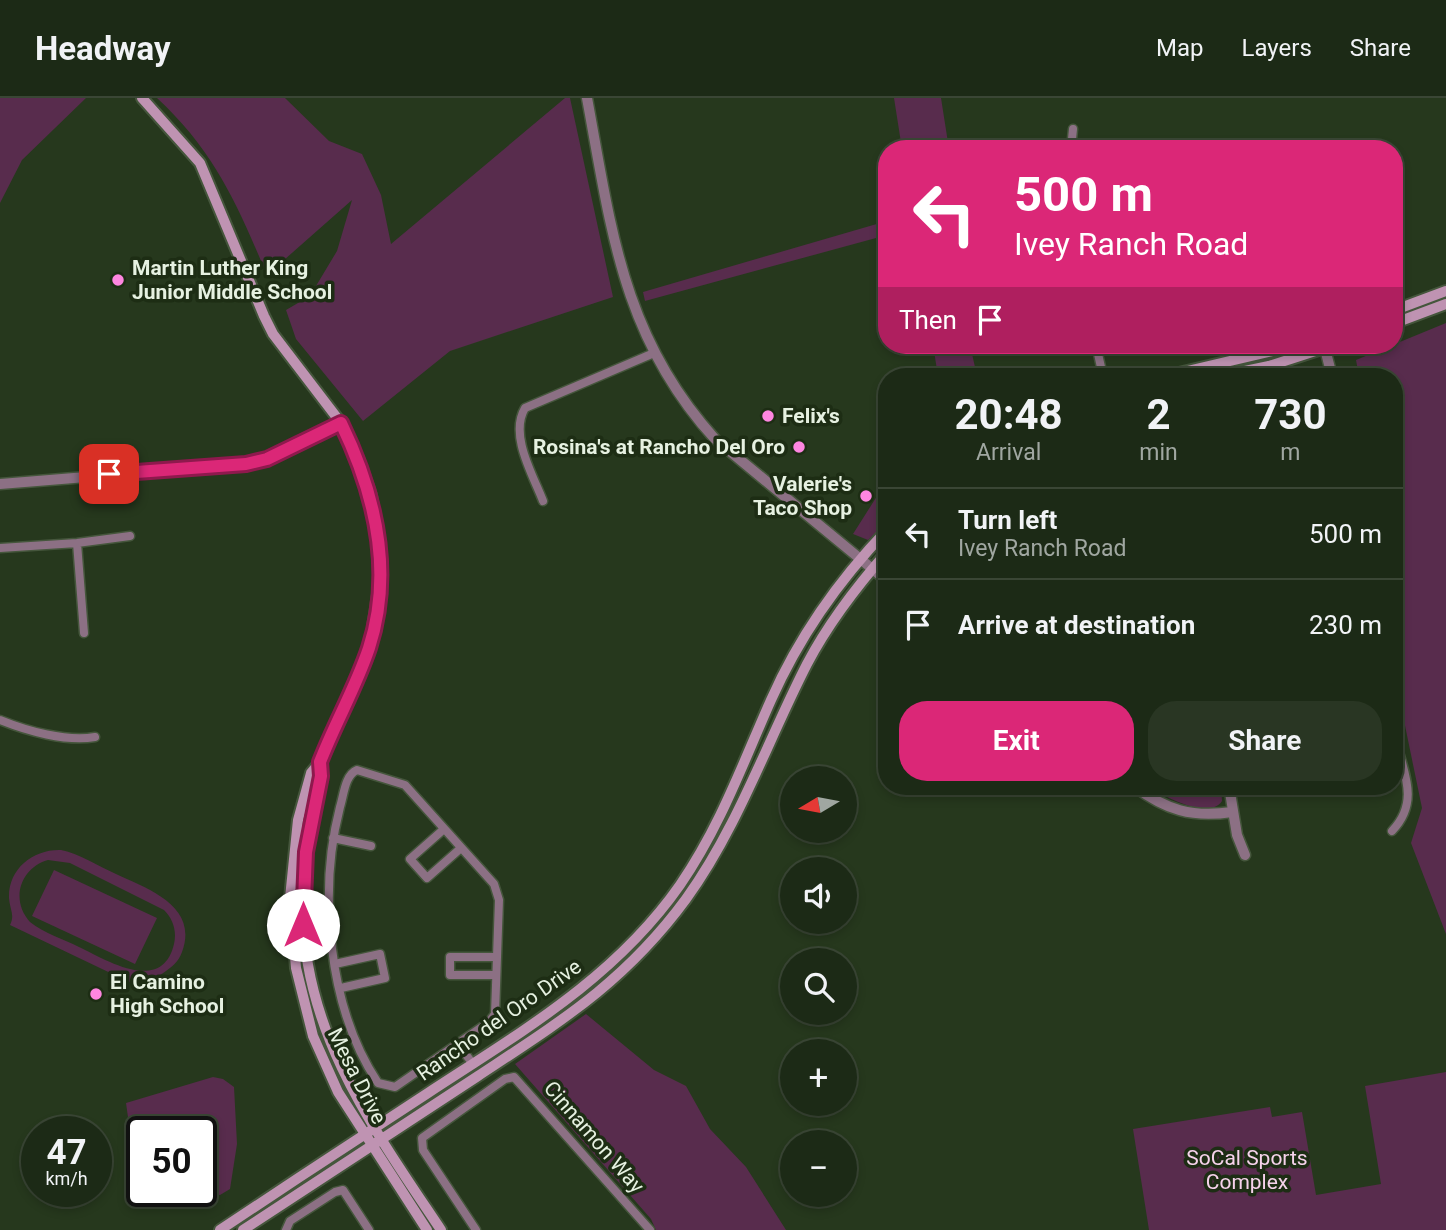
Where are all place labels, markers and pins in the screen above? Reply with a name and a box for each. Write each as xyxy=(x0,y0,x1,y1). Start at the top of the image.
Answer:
place label: Martin Luther King Junior Middle School xyxy=(132,256,332,304)
marker: Martin Luther King Junior Middle School xyxy=(110,272,126,288)
place label: Felix's xyxy=(782,404,840,428)
marker: Felix's xyxy=(760,408,776,424)
place label: Rosina's at Rancho Del Oro xyxy=(533,435,785,459)
marker: Rosina's at Rancho Del Oro xyxy=(791,439,807,455)
pin xyxy=(79,444,139,504)
place label: Valerie's Taco Shop xyxy=(753,472,852,520)
marker: Valerie's Taco Shop xyxy=(858,488,874,504)
place label: El Camino High School xyxy=(110,970,224,1018)
marker: El Camino High School xyxy=(88,986,104,1002)

